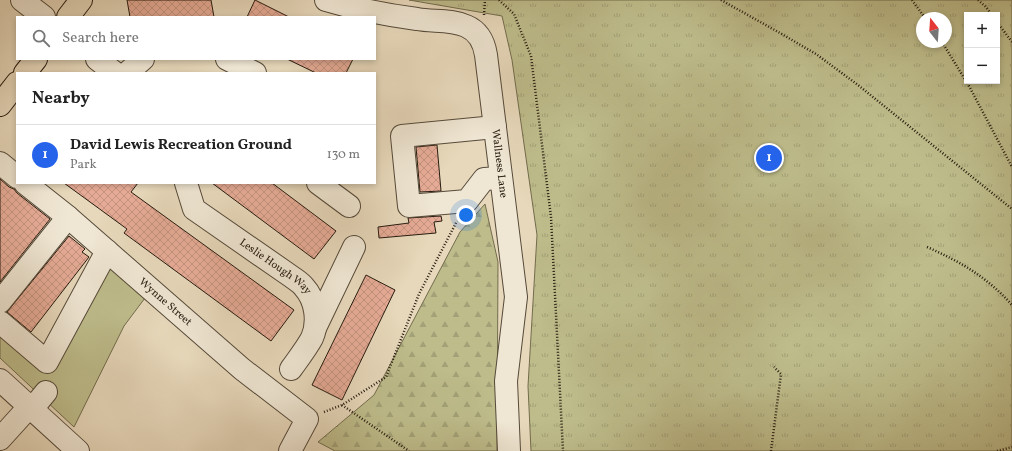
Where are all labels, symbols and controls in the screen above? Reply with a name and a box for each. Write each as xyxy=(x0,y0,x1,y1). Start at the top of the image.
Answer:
north arrow xyxy=(916,12,952,48)
map controls xyxy=(964,12,1000,84)
button: + xyxy=(964,12,1000,48)
search box xyxy=(16,16,376,60)
icon: search xyxy=(30,27,52,49)
text: Search here xyxy=(62,28,139,49)
button: − xyxy=(964,48,1000,84)
text: Nearby xyxy=(32,87,90,110)
street label: Wallness Lane xyxy=(488,128,511,199)
text: David Lewis Recreation Ground xyxy=(70,135,292,156)
pin: 1 xyxy=(756,143,782,173)
text: 1 xyxy=(42,146,48,164)
text: 130 m xyxy=(327,146,360,164)
text: Park xyxy=(70,156,97,174)
your location xyxy=(456,205,476,225)
street label: Leslie Hough Way xyxy=(236,235,315,298)
street label: Wynne Street xyxy=(136,275,195,329)

